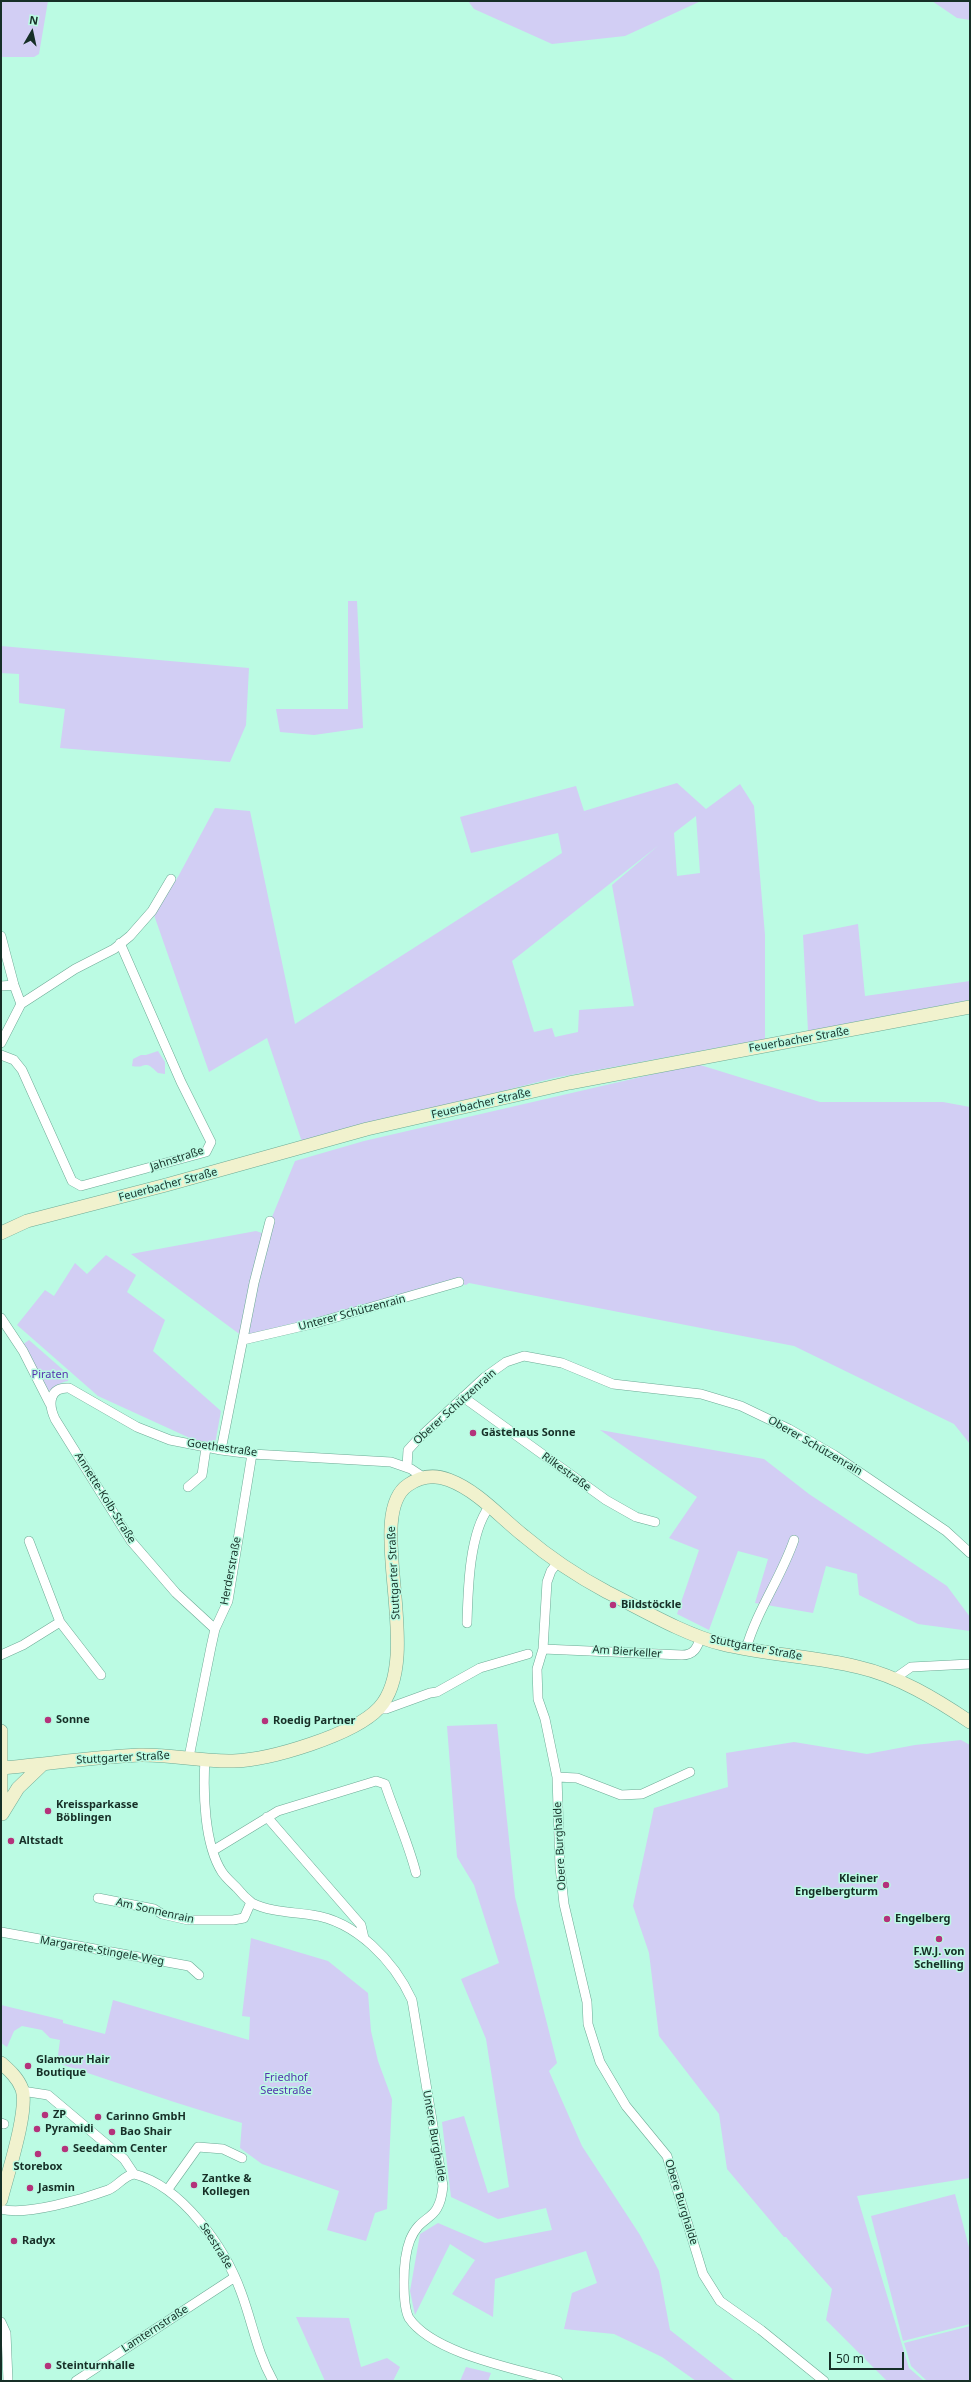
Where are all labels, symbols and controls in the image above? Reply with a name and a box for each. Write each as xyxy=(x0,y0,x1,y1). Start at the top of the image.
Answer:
north arrow xyxy=(12,12,52,52)
text: N xyxy=(28,12,40,28)
street label: Feuerbacher Straße xyxy=(748,1025,850,1055)
street label: Feuerbacher Straße xyxy=(430,1086,532,1122)
street label: Jahnstraße xyxy=(148,1144,206,1174)
street label: Feuerbacher Straße xyxy=(117,1165,219,1205)
street label: Unterer Schützenrain xyxy=(297,1292,407,1334)
street label: Oberer Schützenrain xyxy=(411,1366,499,1448)
park label: Piraten xyxy=(32,1368,68,1382)
street label: Oberer Schützenrain xyxy=(766,1414,864,1478)
place label: Gästehaus Sonne xyxy=(481,1426,575,1440)
marker: Gästehaus Sonne xyxy=(468,1428,478,1438)
street label: Goethestraße xyxy=(186,1437,258,1459)
street label: Annette-Kolb-Straße xyxy=(72,1450,138,1546)
street label: Rilkestraße xyxy=(539,1450,593,1494)
street label: Stuttgarter Straße xyxy=(385,1526,403,1620)
street label: Herderstraße xyxy=(218,1536,244,1606)
place label: Bildstöckle xyxy=(621,1598,681,1612)
marker: Bildstöckle xyxy=(608,1600,618,1610)
street label: Stuttgarter Straße xyxy=(709,1633,803,1663)
street label: Am Bierkeller xyxy=(592,1643,662,1661)
place label: Sonne xyxy=(56,1713,90,1727)
place label: Roedig Partner xyxy=(273,1714,355,1728)
marker: Sonne xyxy=(43,1715,53,1725)
marker: Roedig Partner xyxy=(260,1716,270,1726)
street label: Stuttgarter Straße xyxy=(76,1749,170,1767)
place label: Kreissparkasse Böblingen xyxy=(56,1798,138,1824)
street label: Obere Burghalde xyxy=(551,1801,569,1891)
marker: Kreissparkasse Böblingen xyxy=(43,1806,53,1816)
place label: Altstadt xyxy=(19,1834,63,1848)
marker: Altstadt xyxy=(6,1836,16,1846)
place label: Kleiner Engelbergturm xyxy=(795,1872,878,1898)
marker: Kleiner Engelbergturm xyxy=(881,1880,891,1890)
street label: Am Sonnenrain xyxy=(115,1896,195,1926)
place label: Engelberg xyxy=(895,1912,950,1926)
marker: Engelberg xyxy=(882,1914,892,1924)
street label: Margarete-Stingele-Weg xyxy=(39,1934,165,1968)
marker: F.W.J. von Schelling xyxy=(934,1934,944,1944)
place label: F.W.J. von Schelling xyxy=(914,1945,964,1971)
place label: Glamour Hair Boutique xyxy=(36,2053,110,2079)
marker: Glamour Hair Boutique xyxy=(23,2061,33,2071)
park label: Friedhof Seestraße xyxy=(260,2071,312,2097)
street label: Untere Burghalde xyxy=(419,2089,449,2183)
place label: ZP xyxy=(53,2108,66,2122)
marker: ZP xyxy=(40,2110,50,2120)
place label: Carinno GmbH xyxy=(106,2110,186,2124)
marker: Carinno GmbH xyxy=(93,2112,103,2122)
place label: Pyramidi xyxy=(45,2122,94,2136)
marker: Pyramidi xyxy=(32,2124,42,2134)
place label: Bao Shair xyxy=(120,2125,172,2139)
marker: Bao Shair xyxy=(107,2127,117,2137)
place label: Seedamm Center xyxy=(73,2142,167,2156)
marker: Seedamm Center xyxy=(60,2144,70,2154)
marker: Storebox xyxy=(33,2149,43,2159)
street label: Obere Burghalde xyxy=(662,2158,700,2246)
place label: Storebox xyxy=(14,2160,62,2174)
place label: Zantke & Kollegen xyxy=(202,2172,251,2198)
marker: Zantke & Kollegen xyxy=(189,2180,199,2190)
place label: Jasmin xyxy=(38,2181,75,2195)
marker: Jasmin xyxy=(25,2183,35,2193)
street label: Seestraße xyxy=(197,2221,235,2271)
place label: Radyx xyxy=(22,2234,55,2248)
marker: Radyx xyxy=(9,2236,19,2246)
street label: Lamternstraße xyxy=(119,2303,191,2355)
scale bar xyxy=(831,2344,906,2370)
text: 50 m xyxy=(836,2350,864,2367)
place label: Steinturnhalle xyxy=(56,2359,135,2373)
marker: Steinturnhalle xyxy=(43,2361,53,2371)

